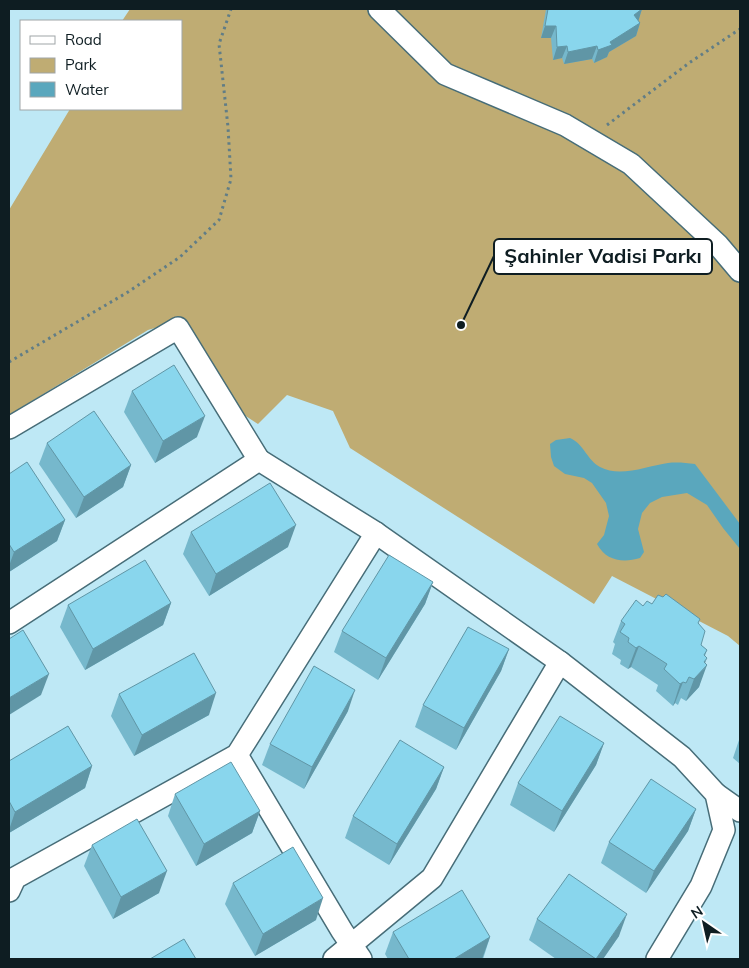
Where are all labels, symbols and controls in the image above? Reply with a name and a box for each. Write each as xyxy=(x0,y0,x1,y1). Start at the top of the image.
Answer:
legend xyxy=(20,20,182,110)
text: Road xyxy=(65,30,102,49)
text: Park xyxy=(65,55,97,74)
text: Water xyxy=(65,80,109,99)
callout: Şahinler Vadisi Parkı xyxy=(494,239,712,274)
text: Şahinler Vadisi Parkı xyxy=(504,243,702,268)
north arrow xyxy=(679,898,729,948)
text: N xyxy=(687,902,706,923)

